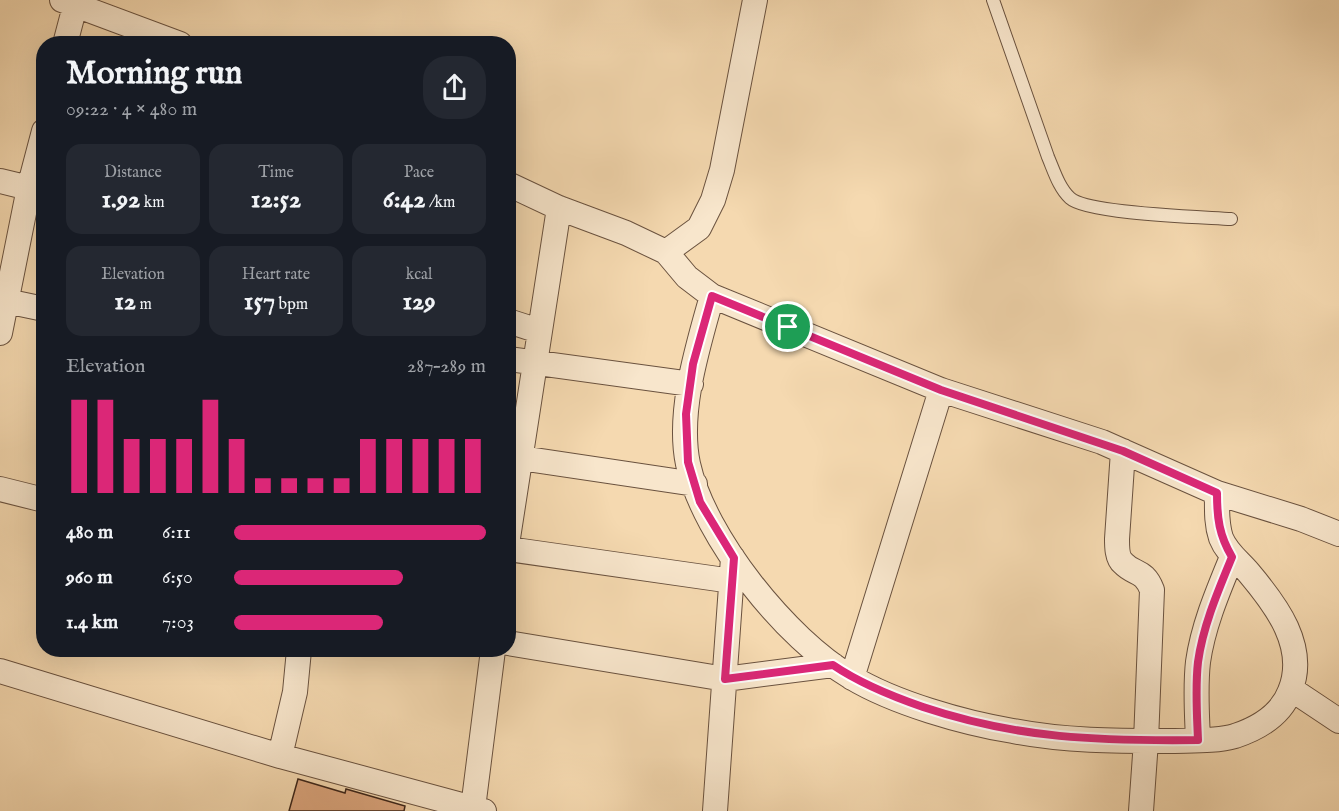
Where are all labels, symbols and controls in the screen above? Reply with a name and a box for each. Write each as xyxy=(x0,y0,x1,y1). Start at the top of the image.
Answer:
text: Morning run xyxy=(66,53,242,95)
button: share xyxy=(423,56,486,119)
text: 09:22 · 4 × 480 m xyxy=(66,97,197,122)
text: Distance xyxy=(104,163,162,183)
text: Time xyxy=(258,163,294,183)
text: Pace xyxy=(404,163,434,183)
text: 1.92 xyxy=(101,183,140,216)
text: 12:52 xyxy=(251,183,301,216)
text: 6:42 xyxy=(383,183,425,216)
text: km xyxy=(140,193,165,213)
text: /km xyxy=(425,193,455,213)
text: Elevation xyxy=(101,265,165,285)
text: Heart rate xyxy=(242,265,310,285)
text: kcal xyxy=(406,265,432,285)
text: 12 xyxy=(114,285,136,318)
text: 157 xyxy=(244,285,275,318)
text: 129 xyxy=(402,285,436,318)
text: m xyxy=(136,295,152,315)
text: bpm xyxy=(275,295,308,315)
pin xyxy=(762,301,813,352)
icon: arrive xyxy=(771,310,804,343)
text: Elevation xyxy=(66,354,145,379)
text: 287–289 m xyxy=(407,354,486,379)
text: 480 m xyxy=(66,520,113,545)
text: 6:11 xyxy=(162,520,191,545)
text: 960 m xyxy=(66,565,113,590)
text: 6:50 xyxy=(162,565,193,590)
text: 1.4 km xyxy=(66,610,118,635)
text: 7:03 xyxy=(162,610,194,635)

